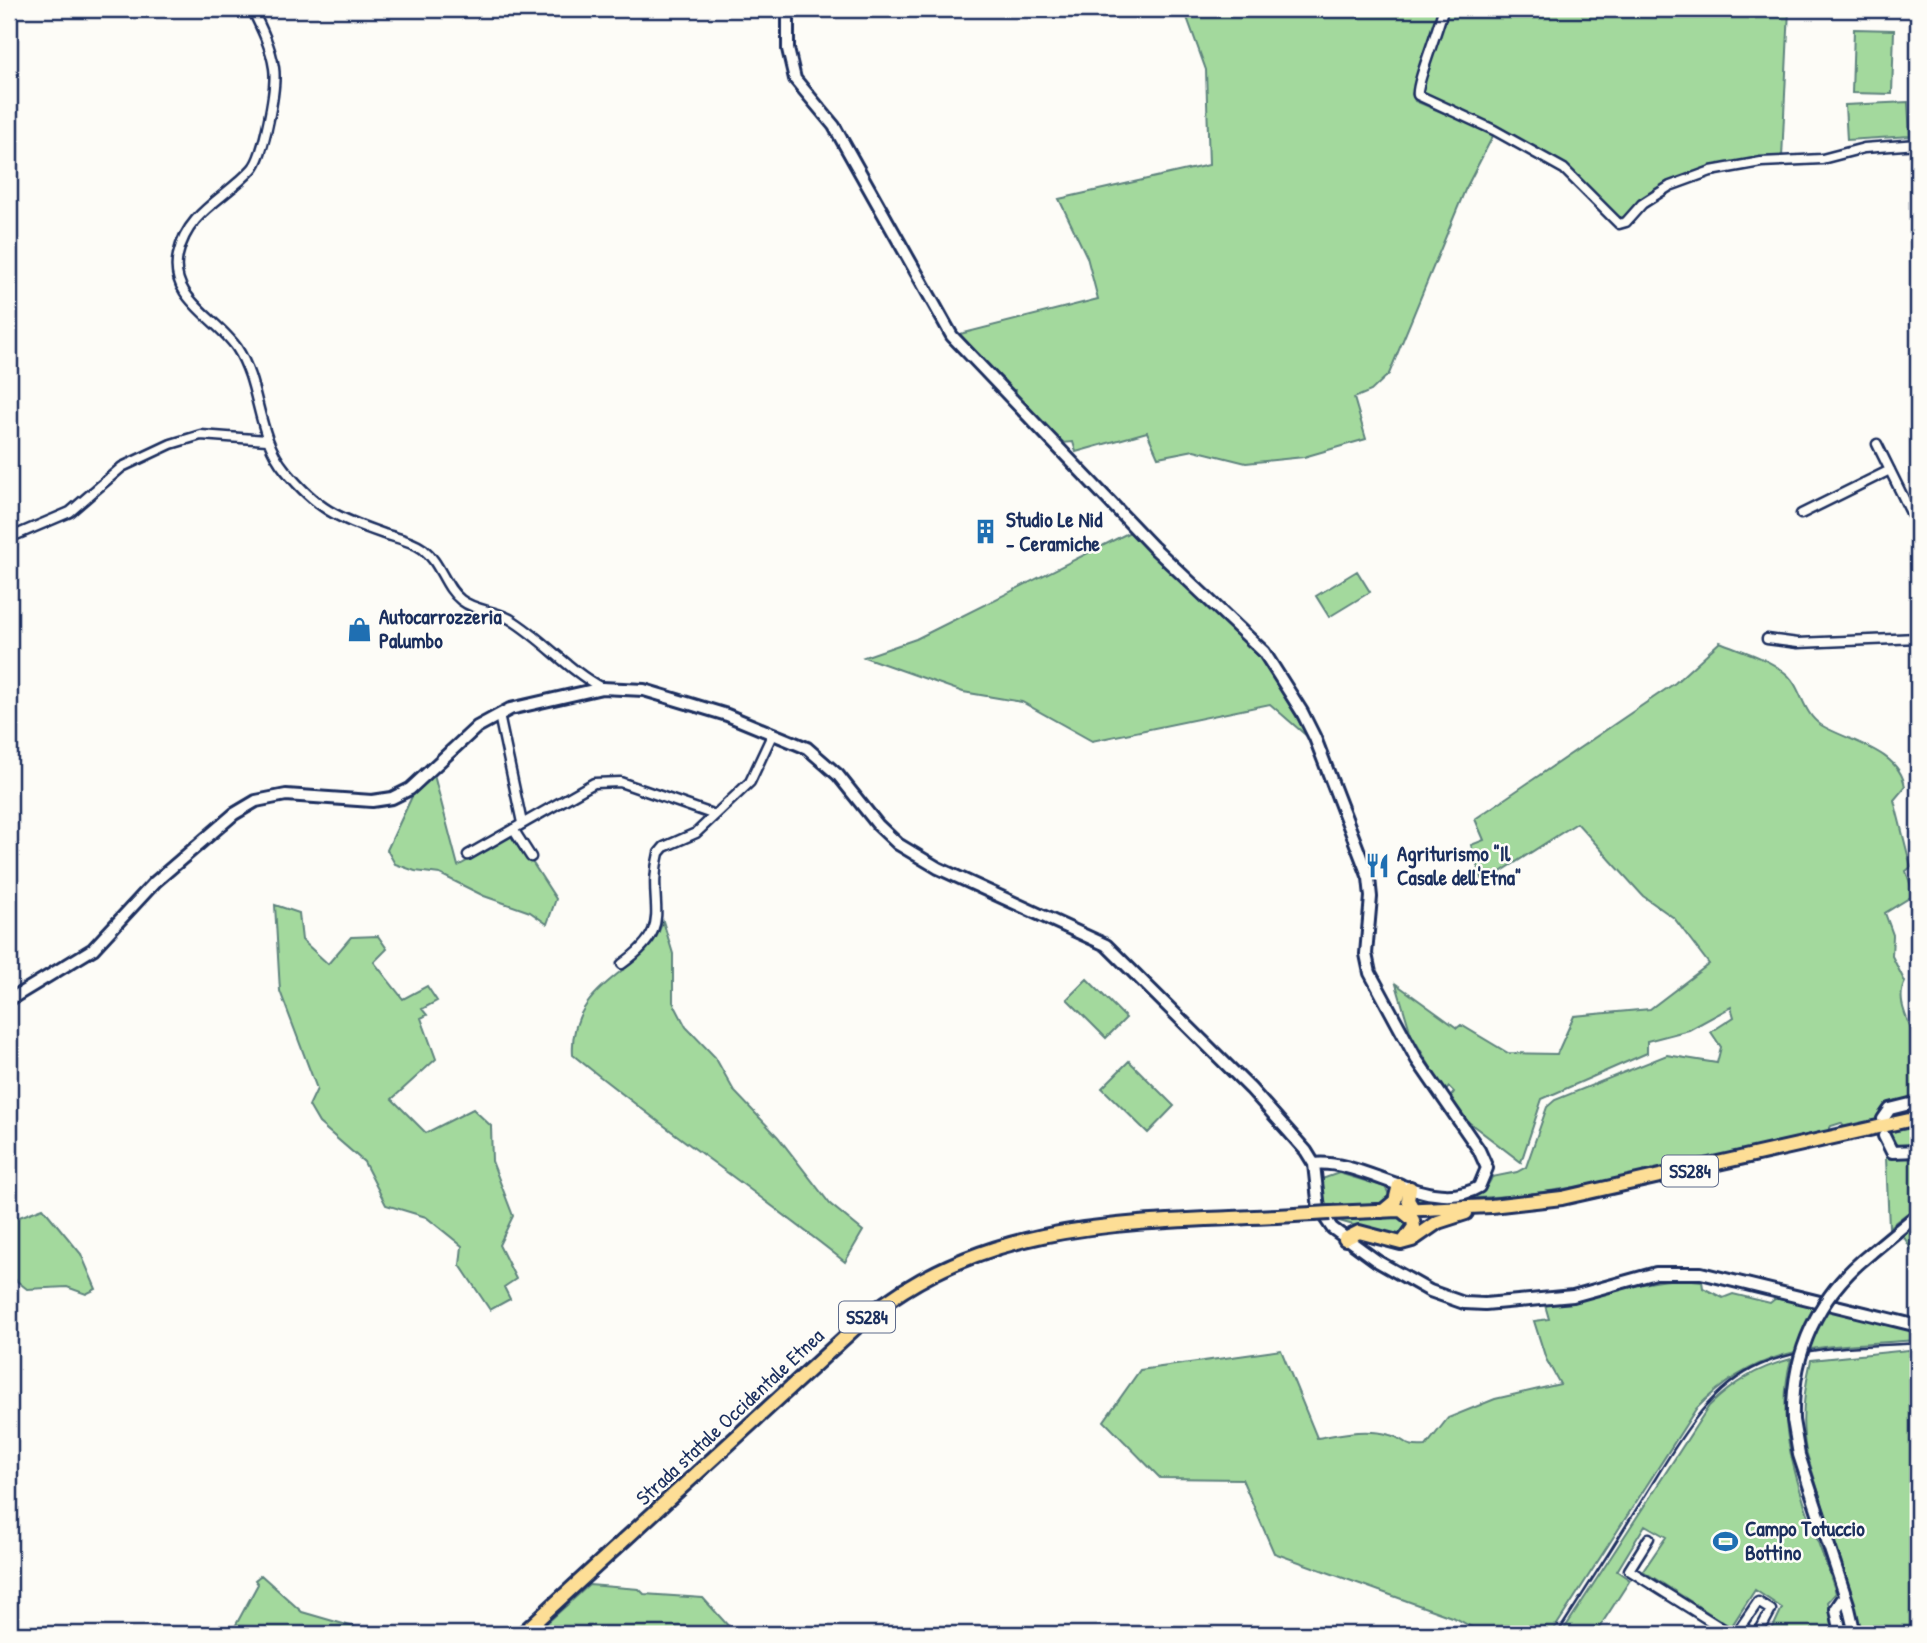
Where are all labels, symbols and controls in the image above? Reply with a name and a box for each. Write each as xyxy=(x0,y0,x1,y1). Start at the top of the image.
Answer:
place label: Studio Le Nid - Ceramiche xyxy=(1006,505,1103,558)
building icon: Studio Le Nid - Ceramiche xyxy=(972,518,1000,546)
place label: Autocarrozzeria Palumbo xyxy=(379,602,502,655)
shop icon: Autocarrozzeria Palumbo xyxy=(345,615,373,643)
place label: Agriturismo "Il Casale dell'Etna" xyxy=(1397,839,1521,892)
restaurant icon: Agriturismo "Il Casale dell'Etna" xyxy=(1363,852,1391,880)
road number: SS284 xyxy=(1662,1156,1718,1186)
road number: SS284 xyxy=(839,1302,895,1332)
street label: Strada statale Occidentale Etnea xyxy=(629,1322,830,1512)
place label: Campo Totuccio Bottino xyxy=(1745,1514,1865,1567)
sports icon: Campo Totuccio Bottino xyxy=(1711,1527,1739,1555)

